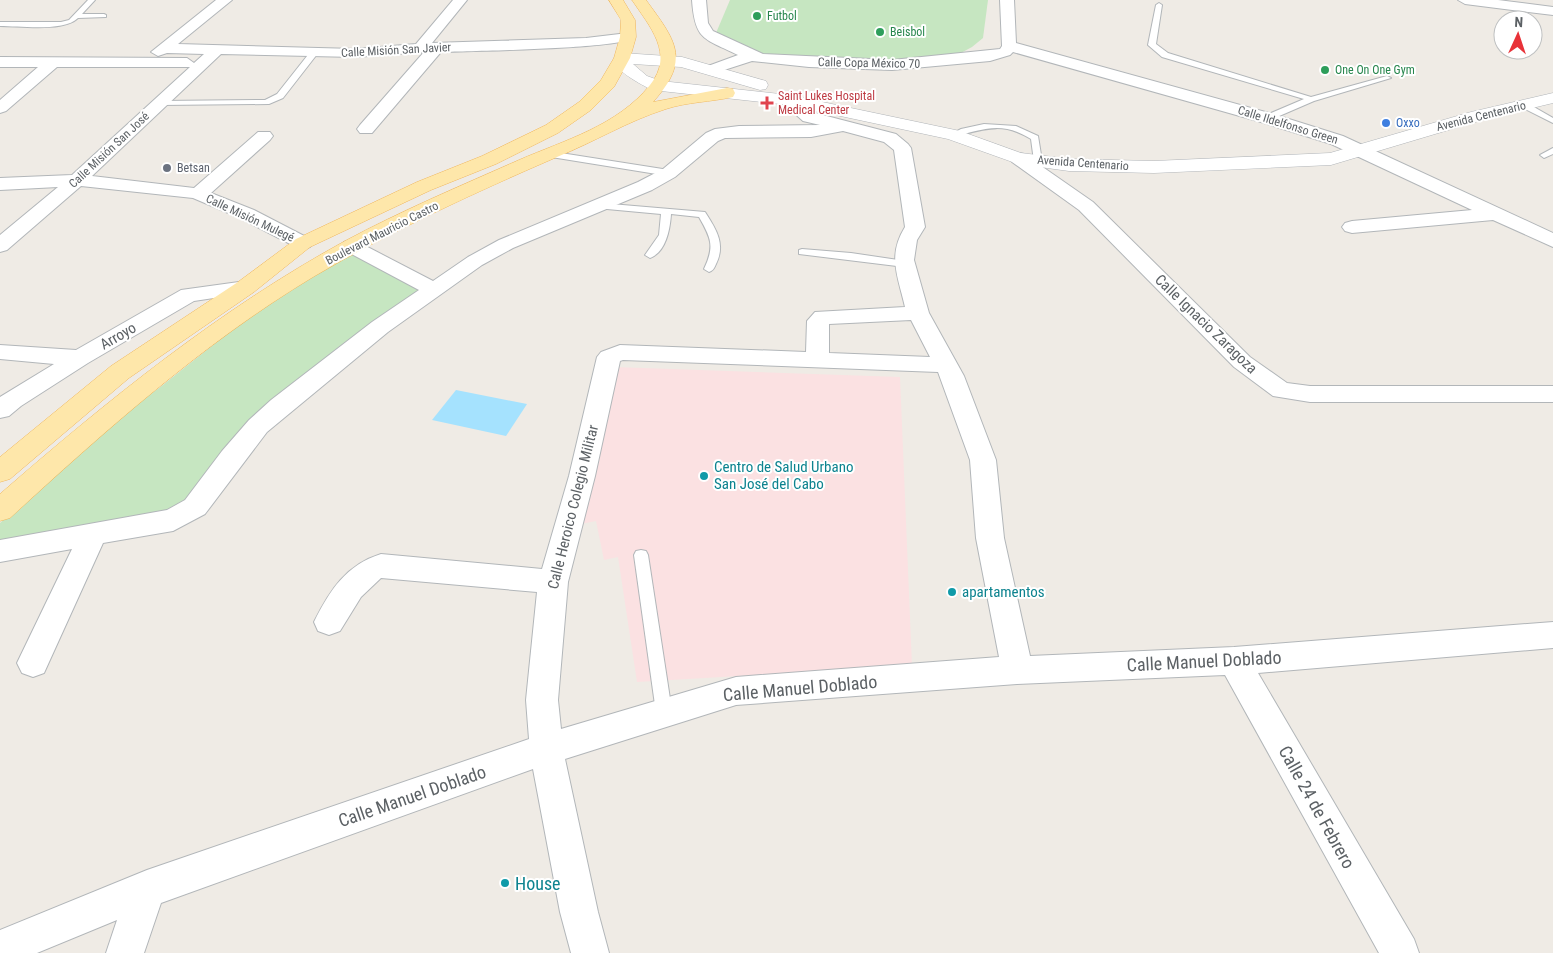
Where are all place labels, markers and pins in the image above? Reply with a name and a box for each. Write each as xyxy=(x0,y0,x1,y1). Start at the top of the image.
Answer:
place label: Futbol xyxy=(767,9,797,23)
marker: Futbol xyxy=(751,10,763,22)
place label: Beisbol xyxy=(890,25,925,39)
marker: Beisbol xyxy=(874,26,886,38)
place label: One On One Gym xyxy=(1335,63,1415,77)
marker: One On One Gym xyxy=(1319,64,1331,76)
place label: Saint Lukes Hospital Medical Center xyxy=(778,89,875,117)
marker: Saint Lukes Hospital Medical Center xyxy=(760,96,774,110)
place label: Oxxo xyxy=(1396,116,1420,130)
marker: Oxxo xyxy=(1380,117,1392,129)
place label: Betsan xyxy=(177,161,210,175)
marker: Betsan xyxy=(161,162,173,174)
place label: Centro de Salud Urbano San José del Cabo xyxy=(714,458,853,493)
marker: Centro de Salud Urbano San José del Cabo xyxy=(698,470,710,482)
place label: apartamentos xyxy=(962,583,1045,601)
marker: apartamentos xyxy=(946,586,958,598)
place label: House xyxy=(515,873,561,894)
marker: House xyxy=(499,877,511,889)

